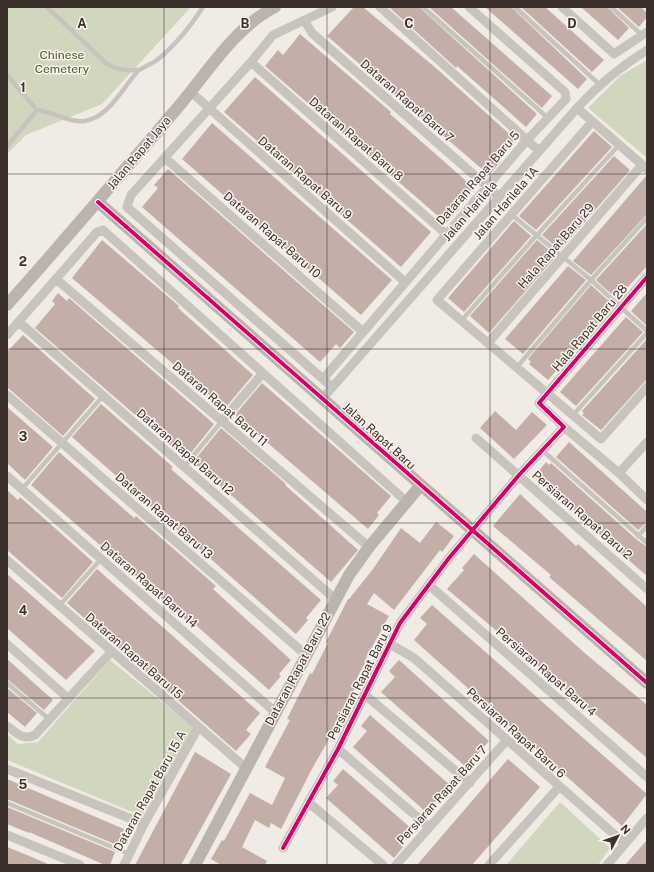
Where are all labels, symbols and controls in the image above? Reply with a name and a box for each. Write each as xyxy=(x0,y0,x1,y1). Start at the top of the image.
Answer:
text: A xyxy=(77,16,87,31)
text: B xyxy=(241,16,250,31)
text: C xyxy=(404,16,414,31)
text: D xyxy=(567,16,577,31)
park label: Chinese Cemetery xyxy=(35,48,90,76)
street label: Dataran Rapat Baru 7 xyxy=(357,57,457,145)
text: 1 xyxy=(20,80,26,95)
street label: Dataran Rapat Baru 8 xyxy=(306,94,406,184)
street label: Jalan Rapat Jaya xyxy=(104,114,174,192)
street label: Dataran Rapat Baru 5 xyxy=(434,128,523,228)
street label: Dataran Rapat Baru 9 xyxy=(255,134,355,222)
street label: Jalan Harilela 1A xyxy=(471,164,541,242)
street label: Jalan Harilela xyxy=(440,178,500,244)
street label: Dataran Rapat Baru 10 xyxy=(221,189,323,281)
street label: Hala Rapat Baru 29 xyxy=(515,200,597,292)
text: 2 xyxy=(19,254,27,269)
street label: Hala Rapat Baru 28 xyxy=(550,282,630,374)
street label: Dataran Rapat Baru 11 xyxy=(170,359,270,449)
street label: Jalan Rapat Baru xyxy=(340,400,418,472)
street label: Dataran Rapat Baru 12 xyxy=(134,406,236,498)
text: 3 xyxy=(19,429,28,444)
street label: Persiaran Rapat Baru 2 xyxy=(529,468,635,562)
street label: Dataran Rapat Baru 13 xyxy=(113,470,215,562)
street label: Dataran Rapat Baru 14 xyxy=(98,539,201,631)
text: 4 xyxy=(19,603,28,618)
street label: Dataran Rapat Baru 15 xyxy=(82,610,186,702)
street label: Dataran Rapat Baru 22 xyxy=(262,610,334,728)
street label: Persiaran Rapat Baru 9 xyxy=(325,622,395,742)
street label: Persiaran Rapat Baru 4 xyxy=(493,625,599,720)
street label: Persiaran Rapat Baru 6 xyxy=(464,685,568,781)
street label: Dataran Rapat Baru 15 A xyxy=(111,728,189,854)
street label: Persiaran Rapat Baru 7 xyxy=(394,743,490,847)
text: 5 xyxy=(19,777,28,792)
north arrow xyxy=(598,816,638,856)
text: N xyxy=(618,822,633,837)

